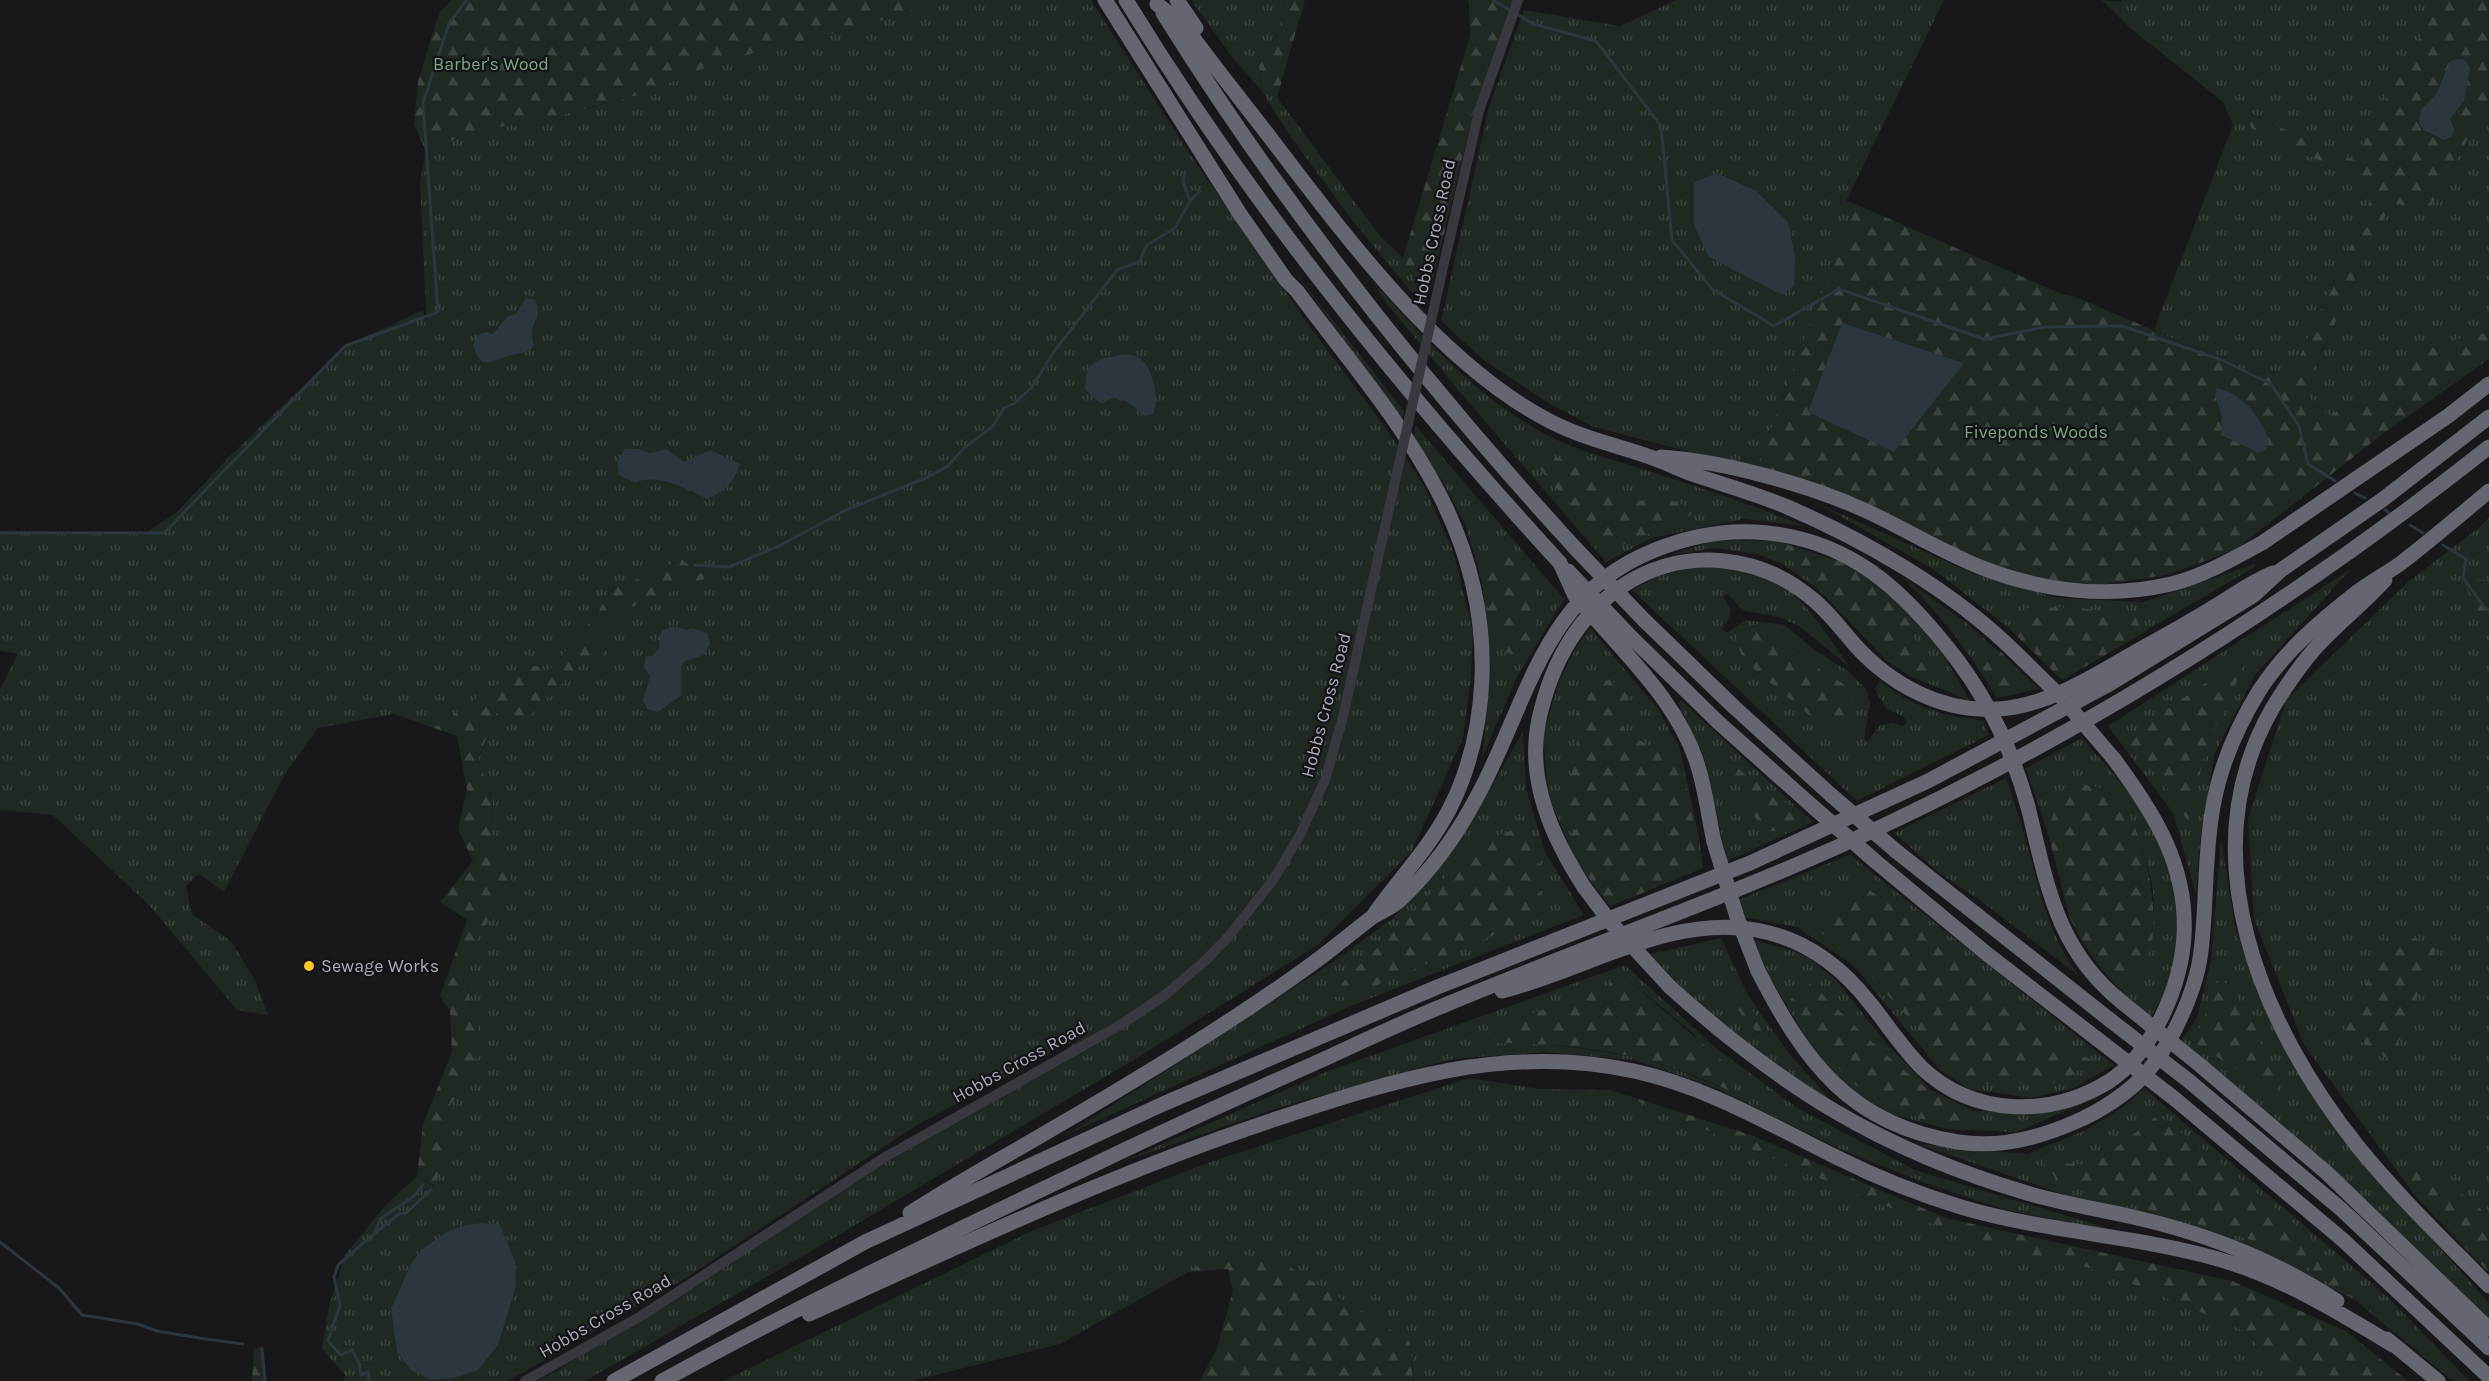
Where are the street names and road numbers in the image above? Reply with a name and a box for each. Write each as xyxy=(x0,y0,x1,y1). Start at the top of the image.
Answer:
street label: Hobbs Cross Road xyxy=(1408,157,1460,307)
street label: Hobbs Cross Road xyxy=(1296,630,1356,780)
street label: Hobbs Cross Road xyxy=(949,1016,1089,1108)
street label: Hobbs Cross Road xyxy=(535,1269,675,1363)

